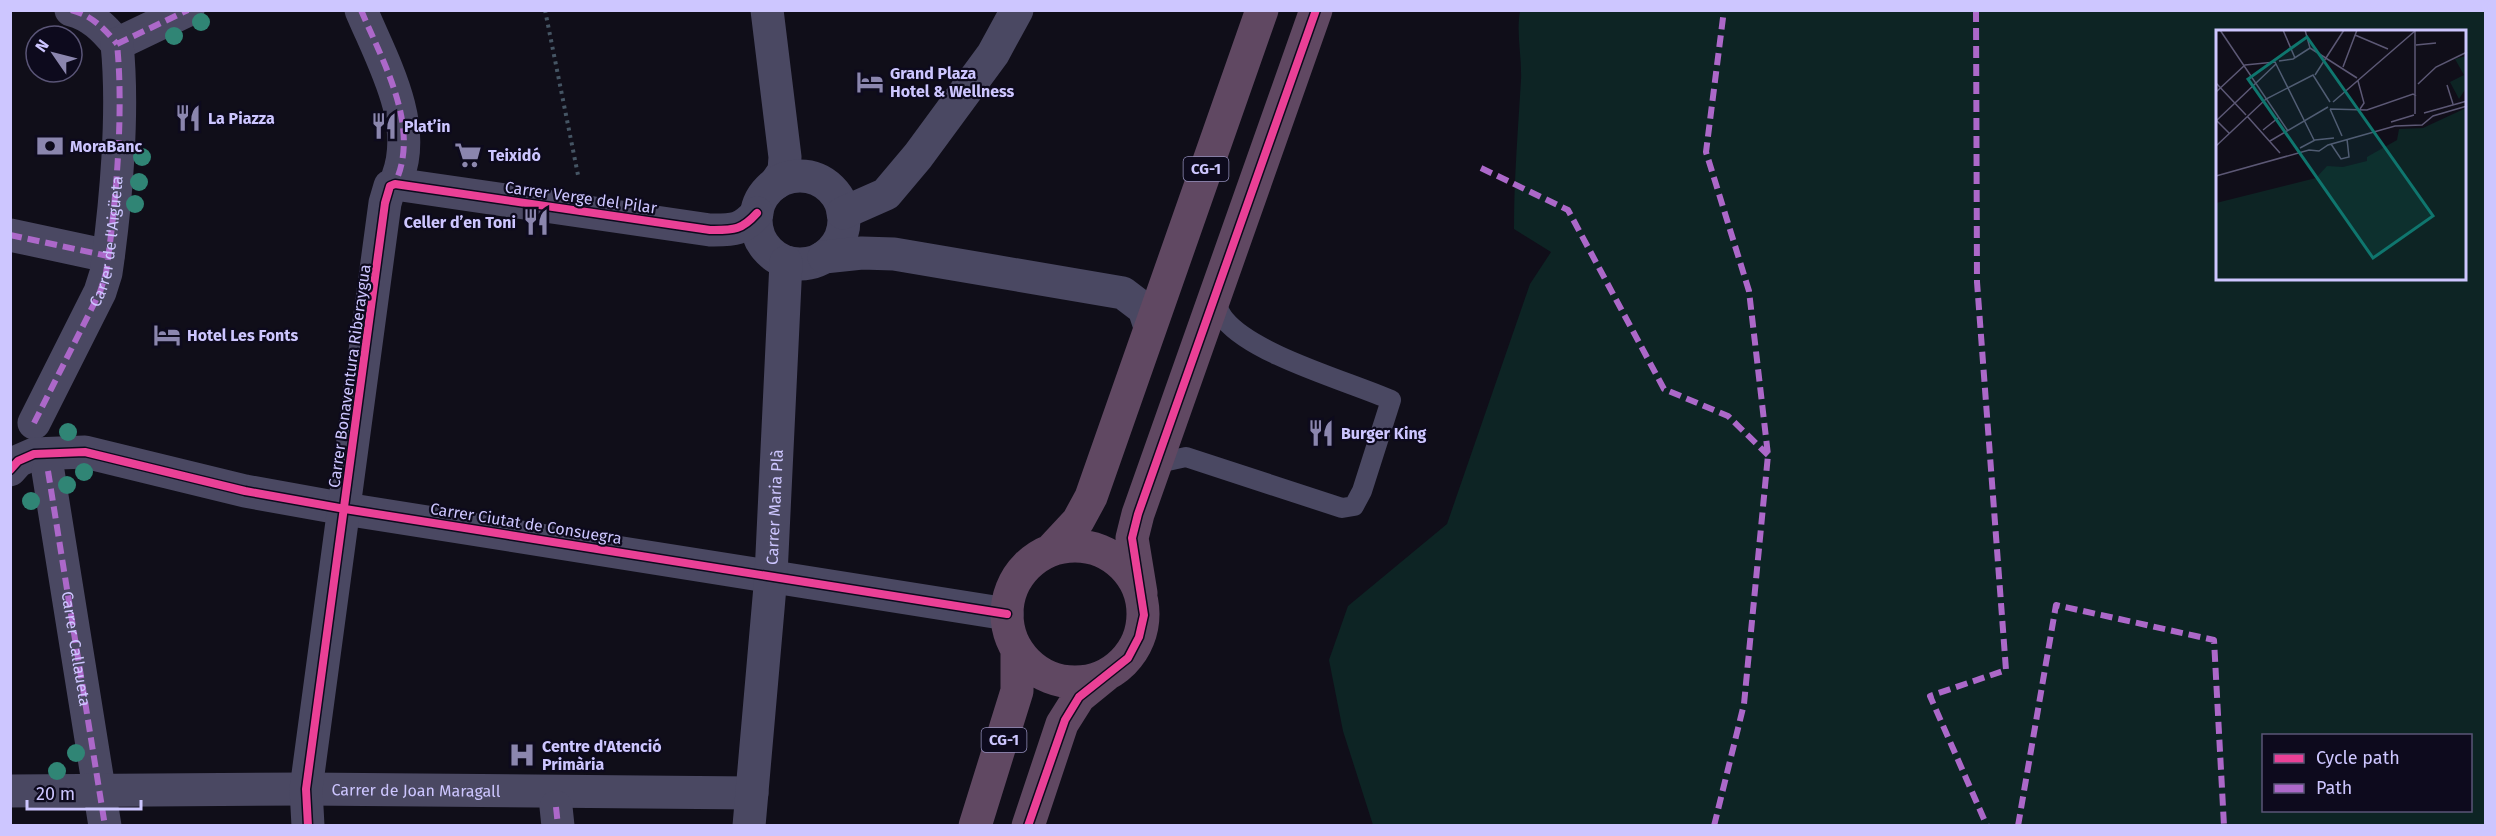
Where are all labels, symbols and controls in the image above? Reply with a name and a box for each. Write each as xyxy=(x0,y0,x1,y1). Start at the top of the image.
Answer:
north arrow xyxy=(24,24,84,84)
inset map xyxy=(2216,30,2466,280)
text: N xyxy=(31,36,53,55)
place label: Grand Plaza Hotel & Wellness xyxy=(890,64,1015,101)
hotel icon: Grand Plaza Hotel & Wellness xyxy=(855,67,885,97)
restaurant icon: La Piazza xyxy=(173,103,203,133)
place label: La Piazza xyxy=(208,109,275,128)
restaurant icon: Plat’in xyxy=(369,111,399,141)
place label: Plat’in xyxy=(404,117,450,136)
bank icon: MoraBanc xyxy=(35,131,65,161)
place label: MoraBanc xyxy=(70,137,142,156)
supermarket icon: Teixidó xyxy=(453,140,483,170)
place label: Teixidó xyxy=(488,146,541,165)
road number: CG-1 xyxy=(1184,157,1228,181)
street label: Carrer de l'Aigüeta xyxy=(85,175,127,310)
street label: Carrer Verge del Pilar xyxy=(504,177,659,218)
restaurant icon: Celler d’en Toni xyxy=(521,207,551,237)
place label: Celler d’en Toni xyxy=(404,213,516,232)
street label: Carrer Bonaventura Riberaygua xyxy=(324,263,375,489)
hotel icon: Hotel Les Fonts xyxy=(152,320,182,350)
place label: Hotel Les Fonts xyxy=(187,326,298,345)
restaurant icon: Burger King xyxy=(1306,418,1336,448)
place label: Burger King xyxy=(1341,424,1427,443)
street label: Carrer Maria Plà xyxy=(762,449,787,565)
street label: Carrer Ciutat de Consuegra xyxy=(429,499,623,548)
street label: Carrer Callaueta xyxy=(57,590,95,708)
road number: CG-1 xyxy=(982,728,1026,752)
legend xyxy=(2262,734,2472,812)
place label: Centre d'Atenció Primària xyxy=(542,737,662,774)
hospital icon: Centre d'Atenció Primària xyxy=(507,740,537,770)
text: Cycle path xyxy=(2316,747,2400,769)
scale bar xyxy=(27,773,141,811)
text: Path xyxy=(2316,777,2352,799)
street label: Carrer de Joan Maragall xyxy=(331,780,501,801)
text: 20 m xyxy=(36,783,75,805)

